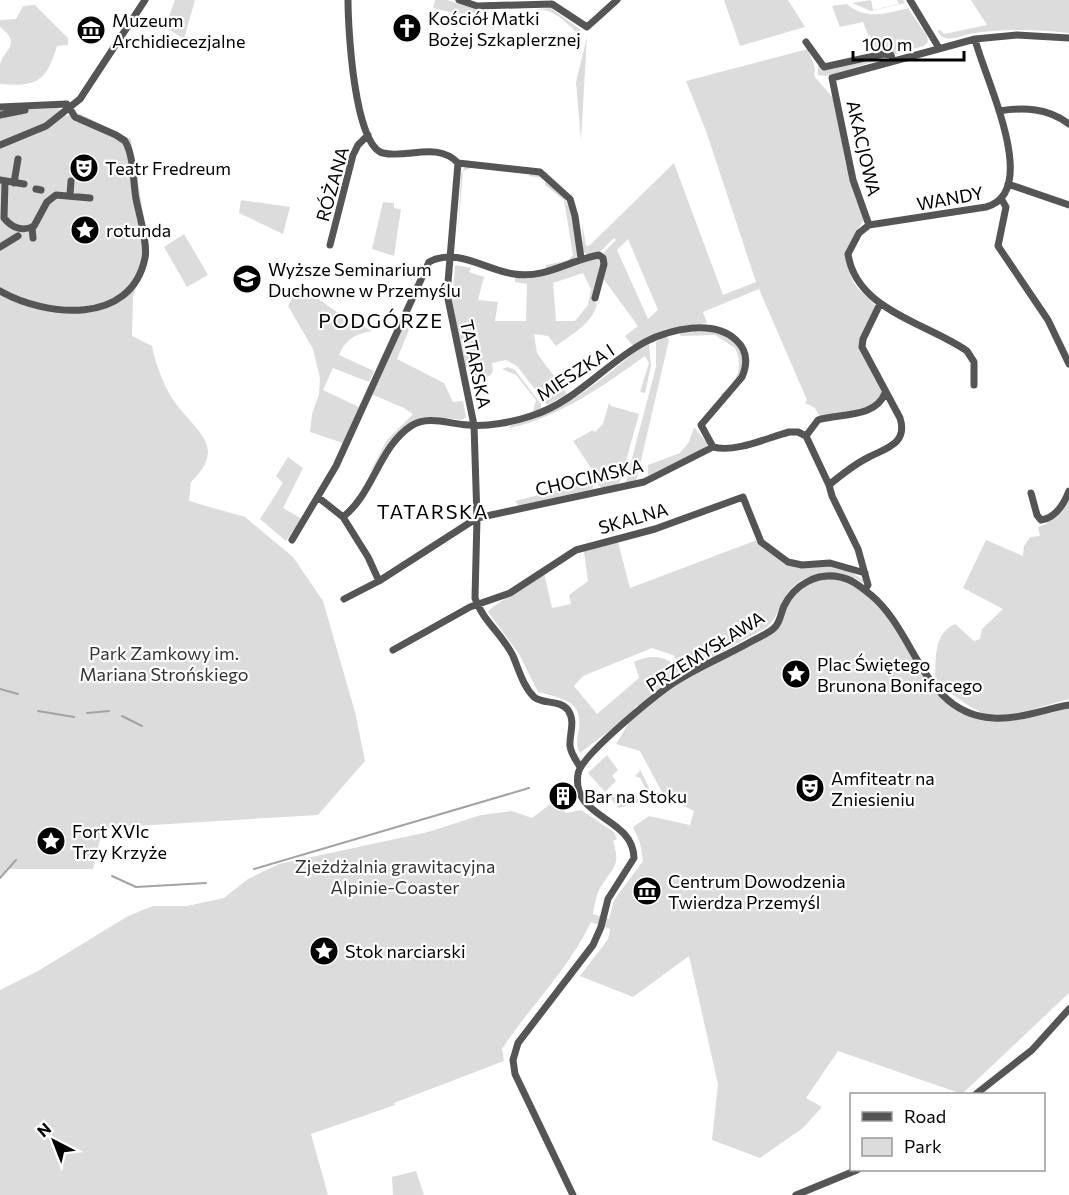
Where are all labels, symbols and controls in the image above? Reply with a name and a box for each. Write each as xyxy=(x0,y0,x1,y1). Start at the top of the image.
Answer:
place label: Kościół Matki Bożej Szkaplerznej xyxy=(428,7,581,50)
place label: Muzeum Archidiecezjalne xyxy=(112,9,245,52)
church icon: Kościół Matki Bożej Szkaplerznej xyxy=(391,12,423,44)
museum icon: Muzeum Archidiecezjalne xyxy=(75,14,107,46)
scale bar xyxy=(853,24,964,62)
text: 100 m xyxy=(862,33,912,55)
street label: AKACJOWA xyxy=(842,98,886,198)
street label: RÓŻANA xyxy=(311,144,353,224)
theatre icon: Teatr Fredreum xyxy=(68,152,100,184)
place label: Teatr Fredreum xyxy=(105,157,231,179)
street label: WANDY xyxy=(915,181,985,215)
place icon: rotunda xyxy=(69,214,101,246)
place label: rotunda xyxy=(106,219,171,241)
place label: Wyższe Seminarium Duchowne w Przemyślu xyxy=(268,258,461,301)
school or university icon: Wyższe Seminarium Duchowne w Przemyślu xyxy=(231,263,263,295)
district label: PODGÓRZE xyxy=(318,308,444,332)
street label: TATARSKA xyxy=(456,318,496,410)
street label: MIESZKA I xyxy=(532,339,618,405)
street label: CHOCIMSKA xyxy=(533,454,645,500)
street label: SKALNA xyxy=(596,498,670,538)
district label: TATARSKA xyxy=(377,499,489,523)
street label: PRZEMYSŁAWA xyxy=(642,606,768,696)
park label: Park Zamkowy im. Mariana Strońskiego xyxy=(80,642,248,685)
place label: Plac Świętego Brunona Bonifacego xyxy=(817,653,983,696)
place icon: Plac Świętego Brunona Bonifacego xyxy=(780,658,812,690)
place label: Amfiteatr na Zniesieniu xyxy=(831,767,935,810)
theatre icon: Amfiteatr na Zniesieniu xyxy=(794,772,826,804)
building icon: Bar na Stoku xyxy=(547,780,579,812)
place label: Bar na Stoku xyxy=(584,785,687,807)
place label: Fort XVIc Trzy Krzyże xyxy=(72,820,167,863)
place icon: Fort XVIc Trzy Krzyże xyxy=(35,825,67,857)
park label: Zjeżdżalnia grawitacyjna Alpinie-Coaster xyxy=(295,855,495,898)
place label: Centrum Dowodzenia Twierdza Przemyśl xyxy=(668,870,846,913)
museum icon: Centrum Dowodzenia Twierdza Przemyśl xyxy=(631,875,663,907)
place icon: Stok narciarski xyxy=(308,935,340,967)
place label: Stok narciarski xyxy=(345,940,466,962)
legend xyxy=(850,1093,1045,1171)
text: Road xyxy=(904,1105,946,1127)
north arrow xyxy=(24,1111,84,1171)
text: N xyxy=(33,1118,54,1141)
text: Park xyxy=(904,1135,942,1157)

